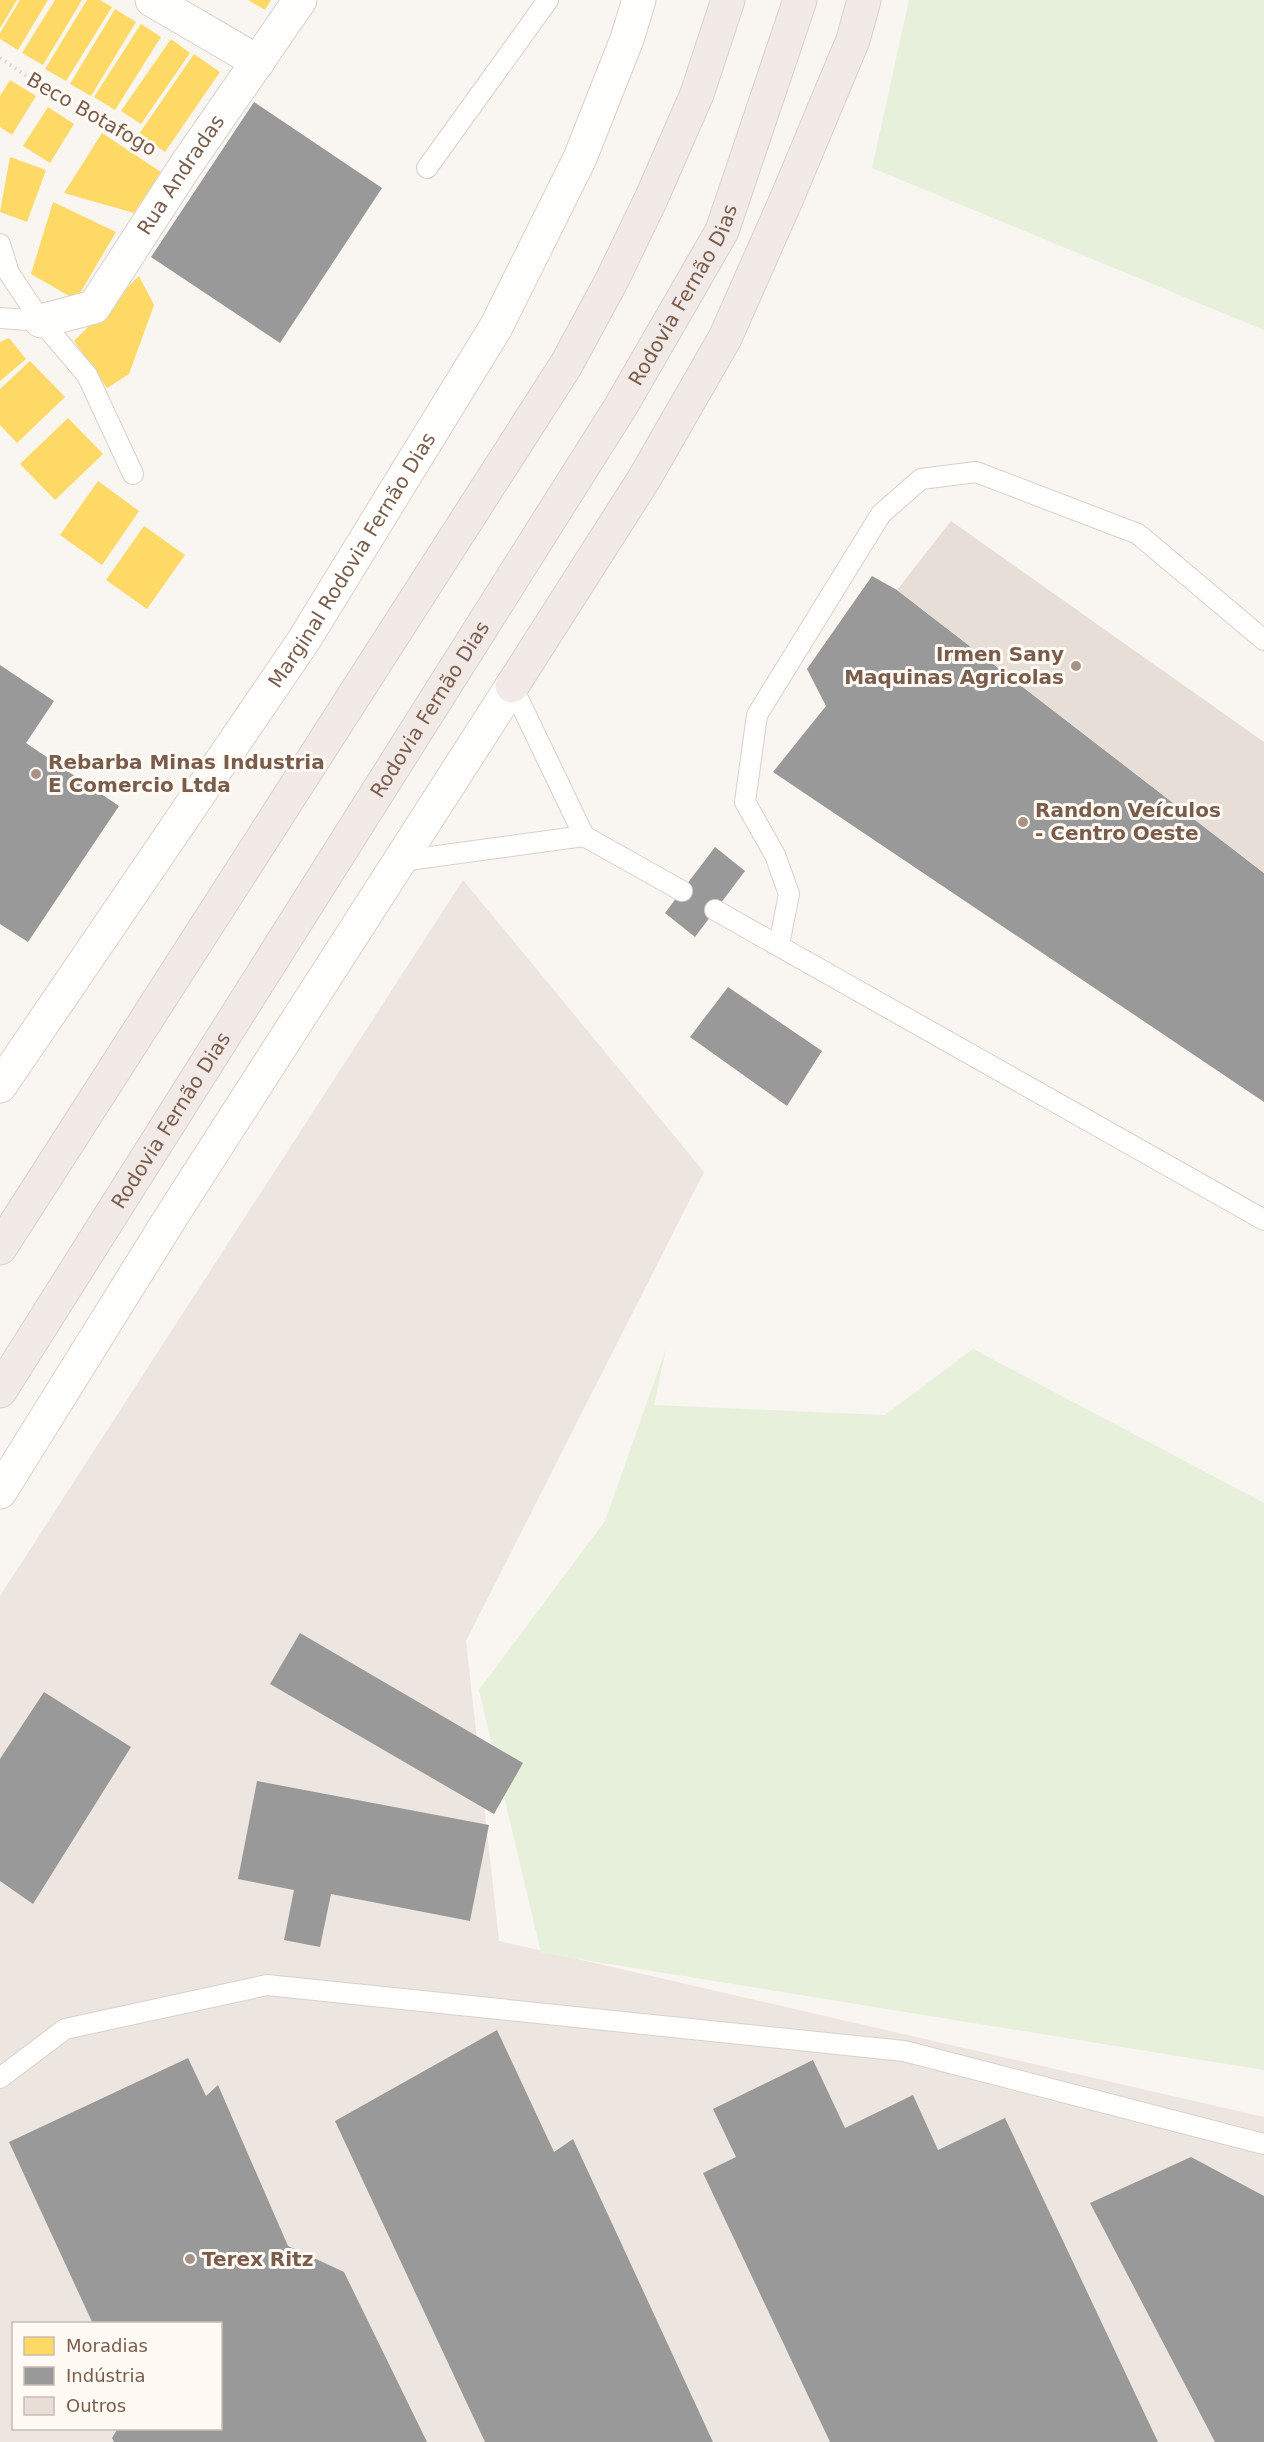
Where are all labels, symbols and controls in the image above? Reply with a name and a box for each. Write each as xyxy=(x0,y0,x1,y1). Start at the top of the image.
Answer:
street label: Beco Botafogo xyxy=(23,67,161,161)
street label: Rua Andradas xyxy=(132,110,229,239)
street label: Rodovia Fernão Dias xyxy=(623,201,742,390)
street label: Marginal Rodovia Fernão Dias xyxy=(263,428,441,692)
street label: Rodovia Fernão Dias xyxy=(365,616,494,802)
place label: Irmen Sany Maquinas Agricolas xyxy=(844,642,1064,689)
marker: Irmen Sany Maquinas Agricolas xyxy=(1069,659,1083,673)
place label: Rebarba Minas Industria E Comercio Ltda xyxy=(48,750,325,797)
marker: Rebarba Minas Industria E Comercio Ltda xyxy=(29,767,43,781)
place label: Randon Veículos - Centro Oeste xyxy=(1035,798,1221,845)
marker: Randon Veículos - Centro Oeste xyxy=(1016,815,1030,829)
street label: Rodovia Fernão Dias xyxy=(106,1028,235,1213)
place label: Terex Ritz xyxy=(202,2247,313,2271)
marker: Terex Ritz xyxy=(183,2252,197,2266)
legend xyxy=(12,2322,222,2430)
text: Moradias xyxy=(66,2335,148,2356)
text: Indústria xyxy=(66,2365,145,2386)
text: Outros xyxy=(66,2395,126,2416)

